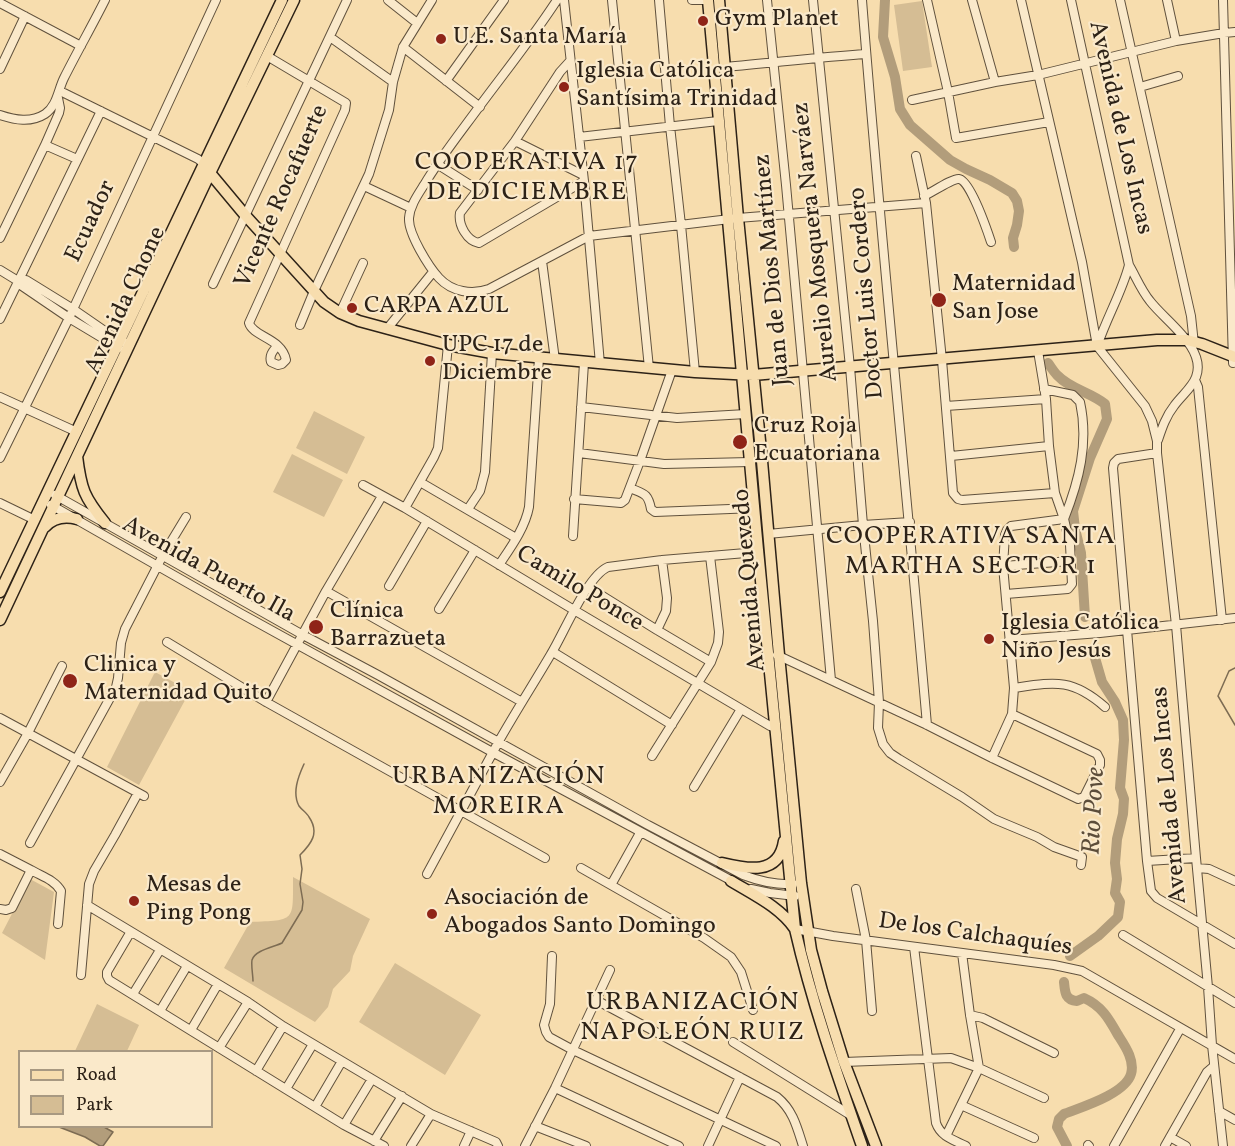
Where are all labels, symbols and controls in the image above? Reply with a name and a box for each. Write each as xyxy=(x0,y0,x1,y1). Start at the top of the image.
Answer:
place label: Gym Planet xyxy=(715,7,839,35)
marker: Gym Planet xyxy=(696,14,710,28)
street label: Avenida de Los Incas xyxy=(1080,19,1158,237)
place label: U.E. Santa María xyxy=(453,25,627,53)
marker: U.E. Santa María xyxy=(434,32,448,46)
place label: Iglesia Católica Santísima Trinidad xyxy=(576,59,778,115)
marker: Iglesia Católica Santísima Trinidad xyxy=(557,80,571,94)
street label: Vicente Rocafuerte xyxy=(230,101,336,293)
street label: Aurelio Mosquera Narváez xyxy=(788,101,846,383)
district label: COOPERATIVA 17 DE DICIEMBRE xyxy=(415,148,639,210)
street label: Juan de Dios Martínez xyxy=(750,153,798,387)
street label: Ecuador xyxy=(61,176,123,268)
street label: Doctor Luis Cordero xyxy=(844,186,892,400)
street label: Avenida Chone xyxy=(80,223,174,379)
place label: Maternidad San Jose xyxy=(952,272,1076,328)
marker: Maternidad San Jose xyxy=(930,291,948,309)
place label: CARPA AZUL xyxy=(364,294,509,322)
marker: CARPA AZUL xyxy=(345,301,359,315)
place label: UPC 17 de Diciembre xyxy=(442,333,552,389)
marker: UPC 17 de Diciembre xyxy=(423,354,437,368)
place label: Cruz Roja Ecuatoriana xyxy=(754,414,881,470)
marker: Cruz Roja Ecuatoriana xyxy=(731,433,749,451)
street label: Avenida Quevedo xyxy=(729,487,773,673)
street label: Avenida Puerto Ila xyxy=(116,512,300,630)
district label: COOPERATIVA SANTA MARTHA SECTOR 1 xyxy=(826,522,1116,584)
street label: Camilo Ponce xyxy=(510,541,648,639)
place label: Clínica Barrazueta xyxy=(330,599,446,655)
place label: Iglesia Católica Niño Jesús xyxy=(1001,611,1160,667)
marker: Clínica Barrazueta xyxy=(307,618,325,636)
marker: Iglesia Católica Niño Jesús xyxy=(982,632,996,646)
place label: Clinica y Maternidad Quito xyxy=(84,653,272,709)
marker: Clinica y Maternidad Quito xyxy=(61,672,79,690)
street label: Avenida de Los Incas xyxy=(1147,685,1195,905)
district label: URBANIZACIÓN MOREIRA xyxy=(392,762,606,824)
water label: Rio Pove xyxy=(1078,766,1114,856)
place label: Mesas de Ping Pong xyxy=(146,873,251,929)
place label: Asociación de Abogados Santo Domingo xyxy=(444,886,716,942)
marker: Mesas de Ping Pong xyxy=(127,894,141,908)
marker: Asociación de Abogados Santo Domingo xyxy=(425,907,439,921)
street label: De los Calchaquíes xyxy=(876,908,1074,964)
district label: URBANIZACIÓN NAPOLEÓN RUIZ xyxy=(580,988,806,1050)
legend xyxy=(18,1050,213,1128)
text: Road xyxy=(76,1063,117,1088)
text: Park xyxy=(76,1093,113,1118)

